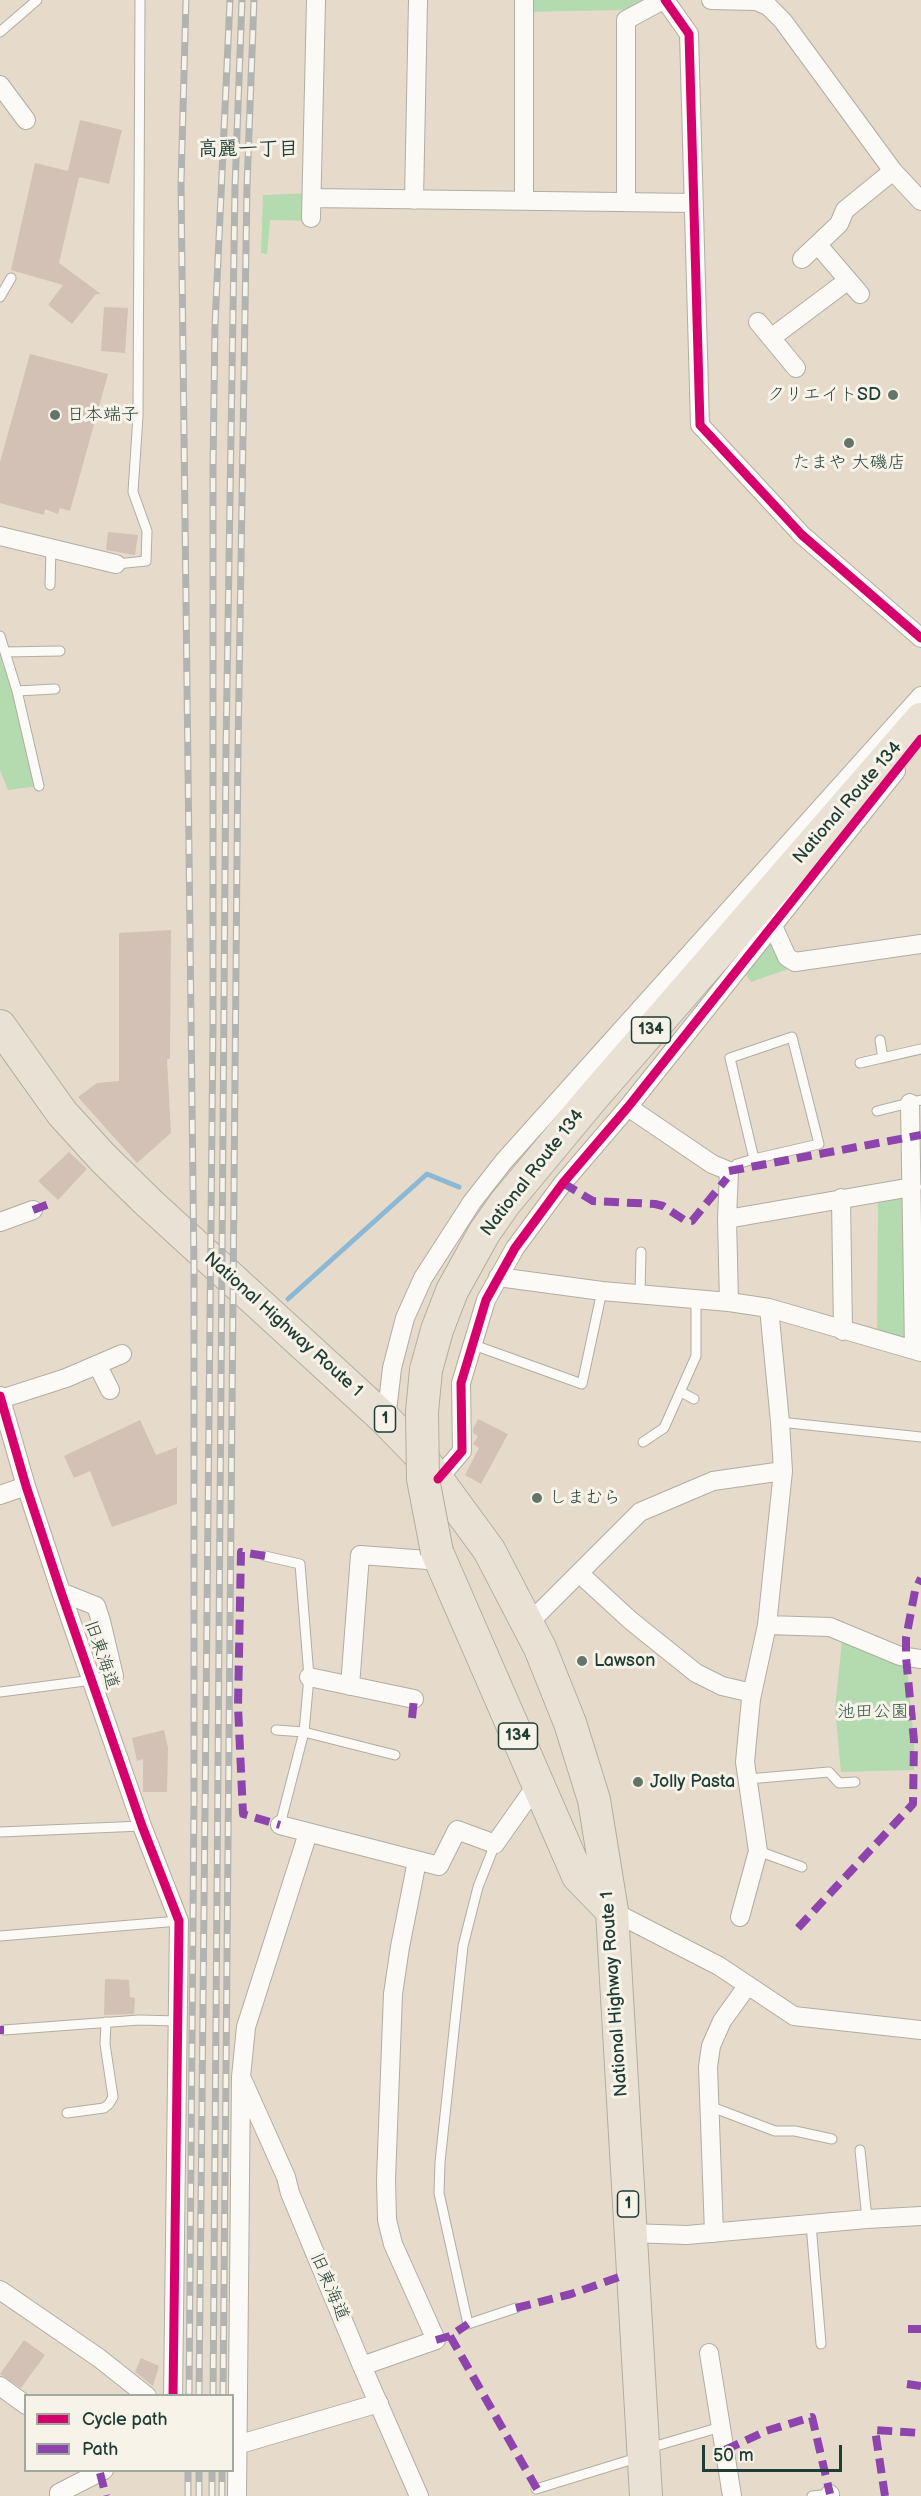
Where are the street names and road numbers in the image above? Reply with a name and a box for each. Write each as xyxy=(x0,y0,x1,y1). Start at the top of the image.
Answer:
street label: National Route 134 xyxy=(789,737,907,869)
road number: 134 xyxy=(632,1017,670,1043)
street label: National Route 134 xyxy=(477,1105,589,1241)
street label: National Highway Route 1 xyxy=(199,1248,367,1402)
road number: 1 xyxy=(374,1406,396,1432)
street label: 旧東海道 xyxy=(79,1617,123,1693)
road number: 134 xyxy=(498,1723,538,1749)
street label: National Highway Route 1 xyxy=(597,1891,633,2097)
road number: 1 xyxy=(618,2191,638,2217)
street label: 旧東海道 xyxy=(305,2250,353,2324)

